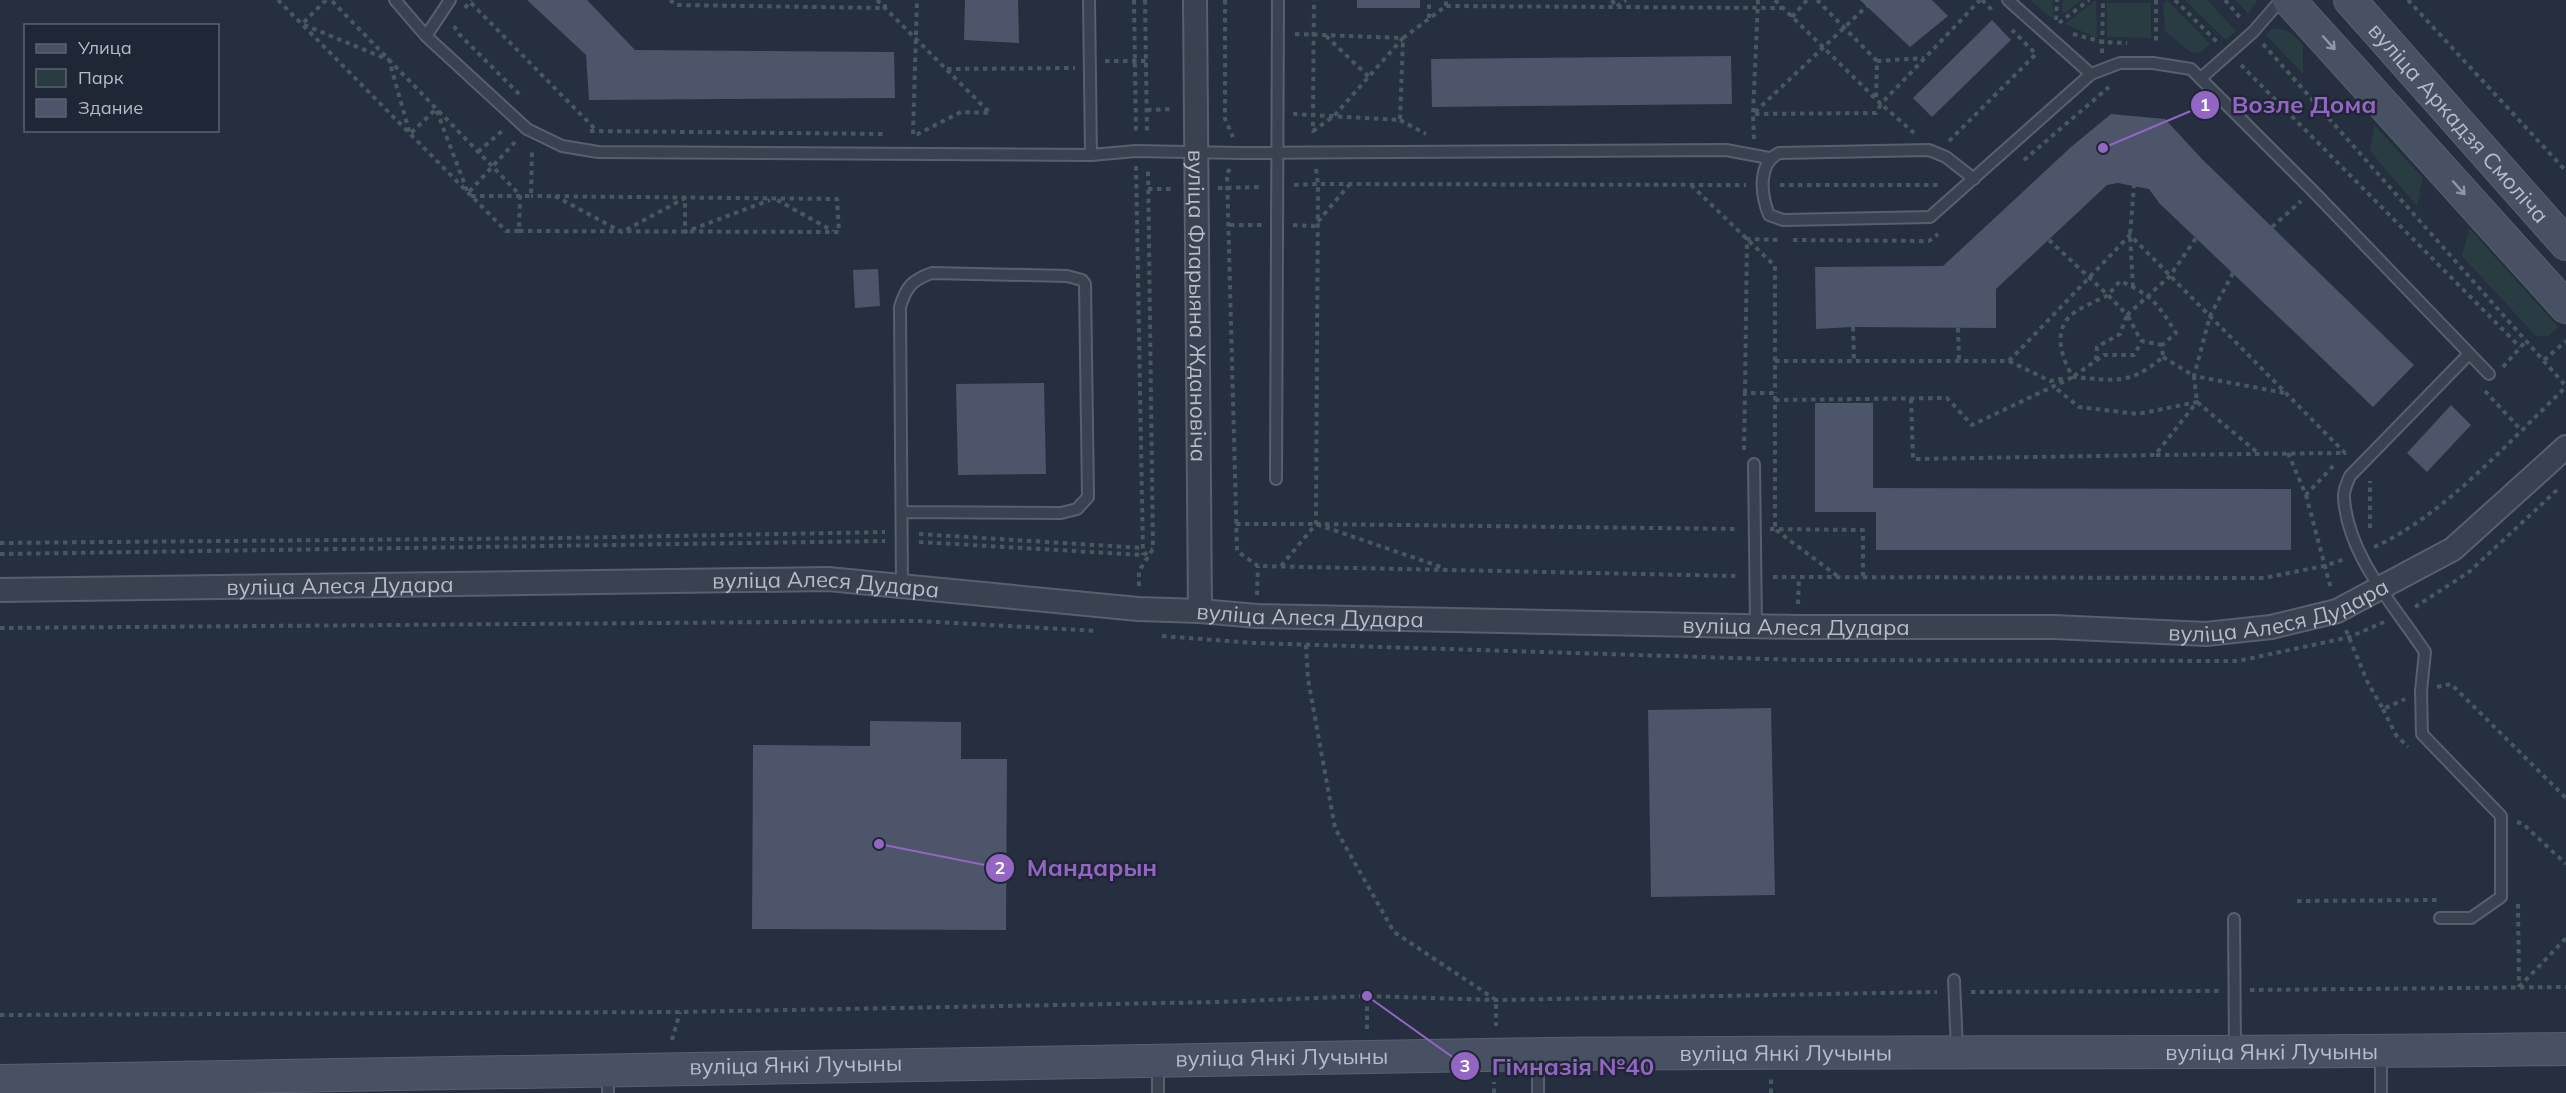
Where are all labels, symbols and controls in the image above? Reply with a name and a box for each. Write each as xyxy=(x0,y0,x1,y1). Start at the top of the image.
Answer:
street label: вуліца Аркадзя Смоліча xyxy=(2363,17,2555,229)
legend xyxy=(24,24,219,132)
text: Улица xyxy=(77,36,132,59)
one-way arrow xyxy=(2322,36,2336,51)
text: Парк xyxy=(78,66,124,89)
callout: Возле Дома xyxy=(2190,84,2389,126)
text: Возле Дома xyxy=(2232,89,2376,119)
text: 1 xyxy=(2200,93,2210,116)
text: Здание xyxy=(78,96,143,119)
street label: вуліца Фларыяна Ждановіча xyxy=(1182,150,1213,462)
one-way arrow xyxy=(2452,181,2466,196)
street label: вуліца Алеся Дудара xyxy=(712,565,940,604)
street label: вуліца Алеся Дудара xyxy=(226,570,454,601)
street label: вуліца Алеся Дудара xyxy=(2168,572,2393,648)
street label: вуліца Алеся Дудара xyxy=(1196,597,1424,633)
street label: вуліца Алеся Дудара xyxy=(1682,611,1910,641)
callout: Мандарын xyxy=(985,847,1170,889)
text: Мандарын xyxy=(1027,852,1157,882)
text: 2 xyxy=(995,856,1005,879)
street label: вуліца Янкі Лучыны xyxy=(2165,1037,2378,1066)
street label: вуліца Янкі Лучыны xyxy=(1679,1038,1892,1067)
street label: вуліца Янкі Лучыны xyxy=(1175,1042,1388,1072)
callout: Гімназія №40 xyxy=(1450,1045,1666,1087)
street label: вуліца Янкі Лучыны xyxy=(689,1049,903,1080)
text: Гімназія №40 xyxy=(1492,1051,1654,1081)
text: 3 xyxy=(1460,1054,1470,1077)

